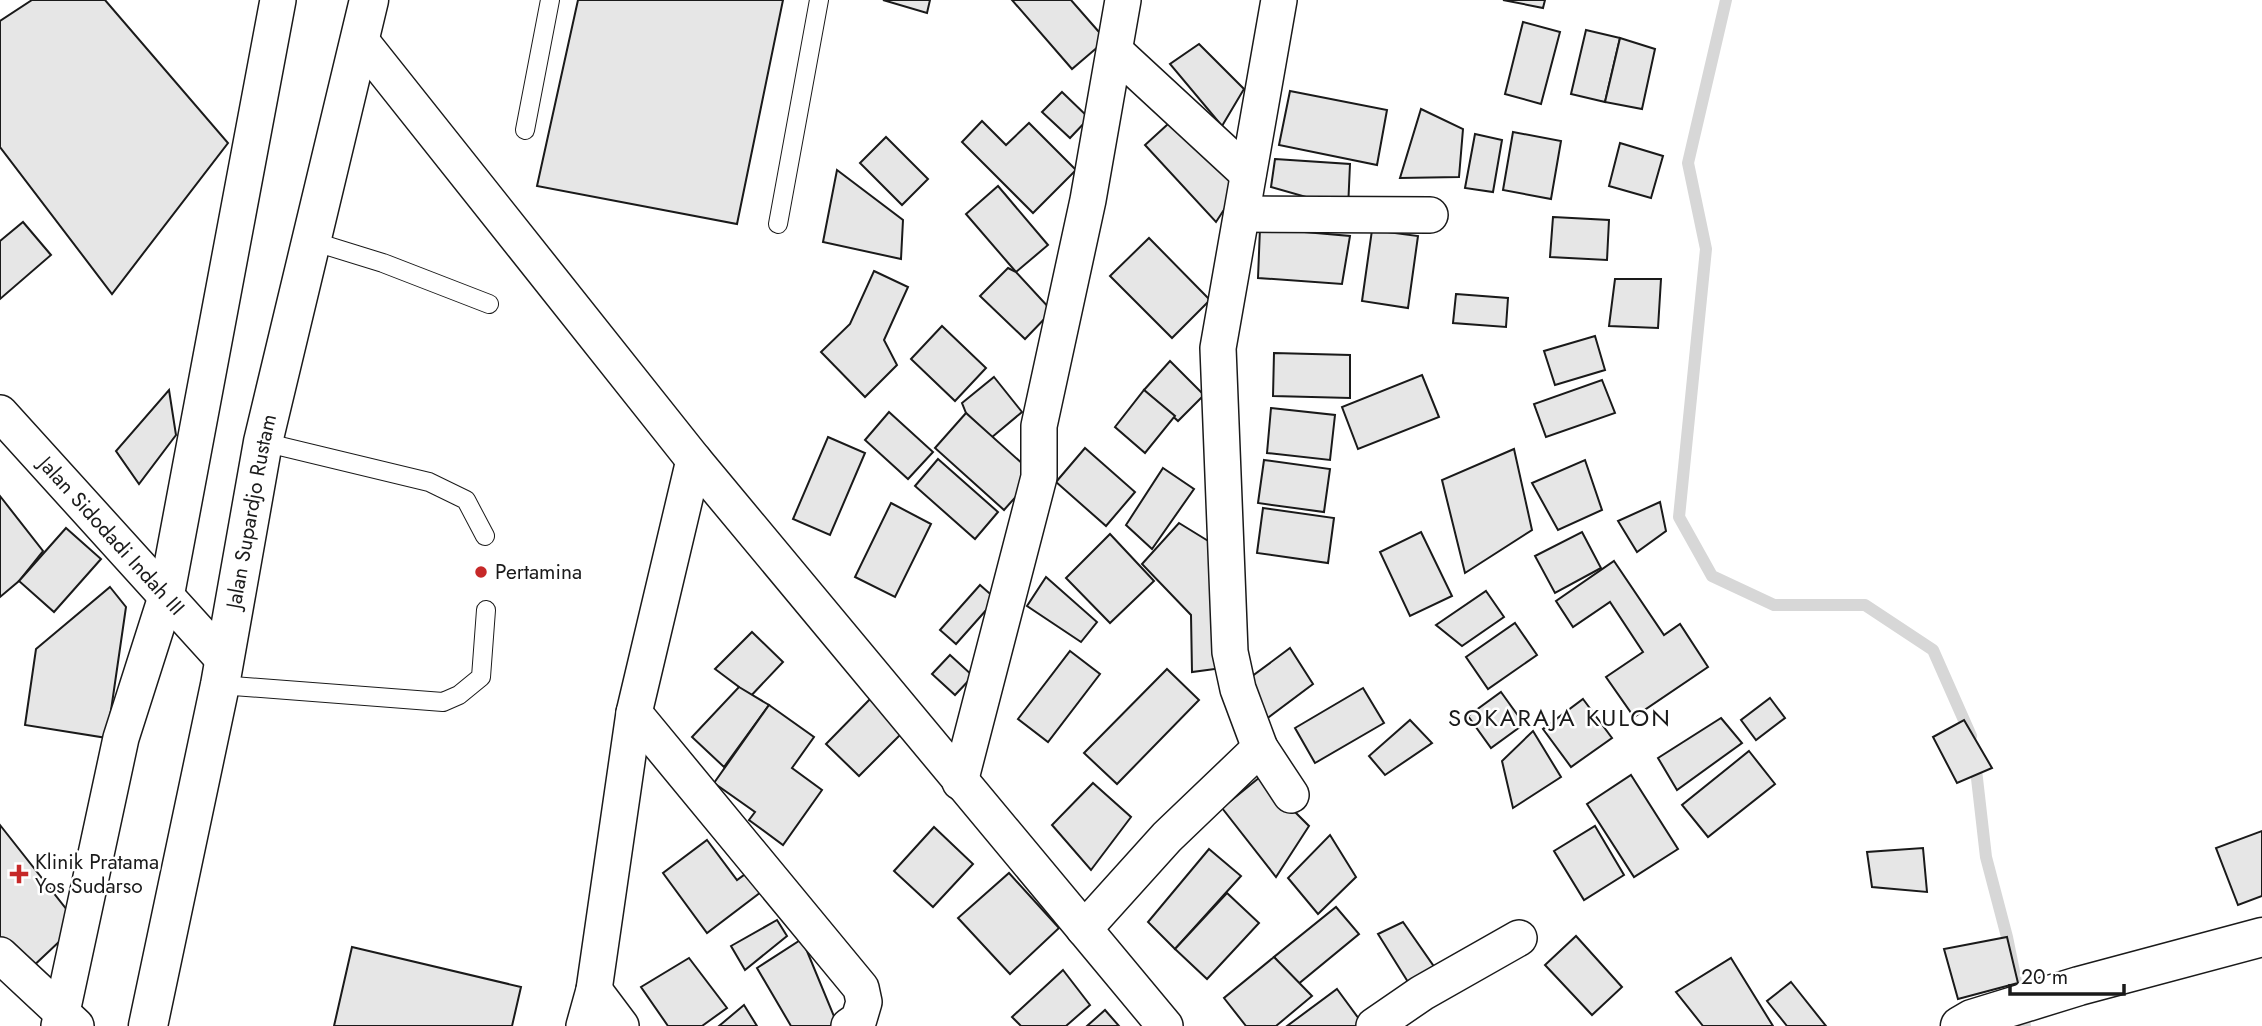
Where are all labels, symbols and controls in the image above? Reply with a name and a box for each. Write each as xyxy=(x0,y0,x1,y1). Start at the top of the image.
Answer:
street label: Jalan Supardjo Rustam xyxy=(218,411,284,614)
street label: Jalan Sidodadi Indah III xyxy=(30,448,191,622)
place label: Pertamina xyxy=(495,557,582,587)
marker: Pertamina xyxy=(473,564,489,580)
district label: SOKARAJA KULON xyxy=(1448,700,1672,735)
place label: Klinik Pratama Yos Sudarso xyxy=(35,847,159,901)
marker: Klinik Pratama Yos Sudarso xyxy=(9,864,29,884)
scale bar xyxy=(2010,953,2124,997)
text: 20 m xyxy=(2021,962,2068,992)

